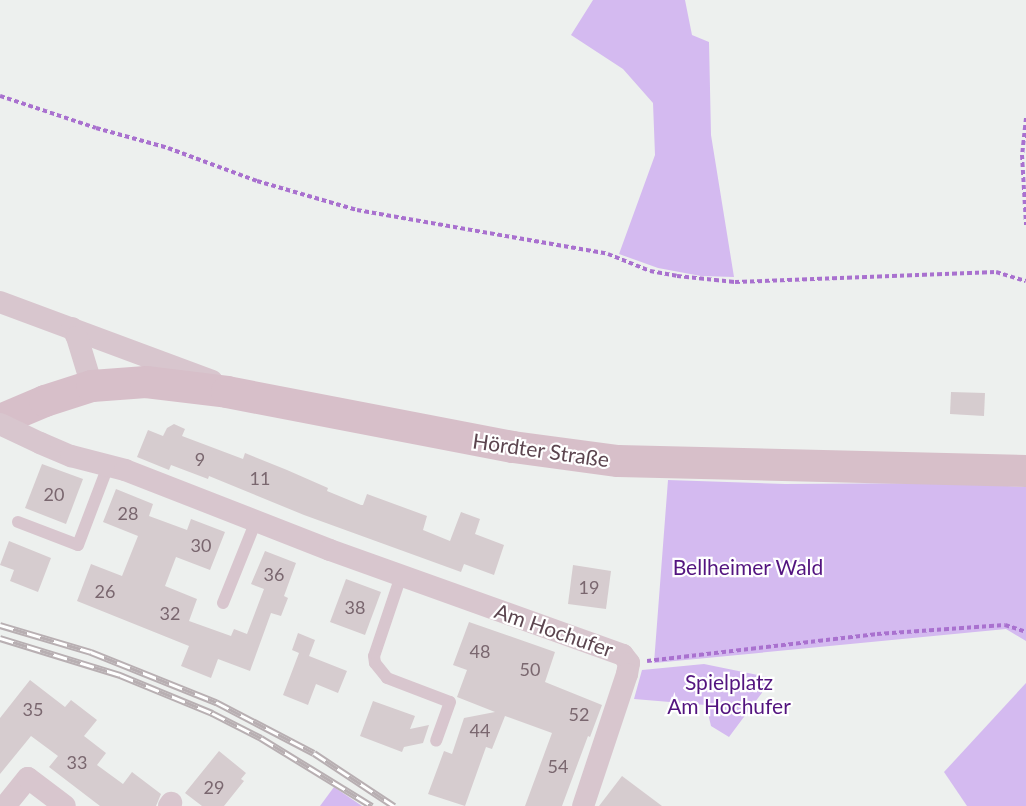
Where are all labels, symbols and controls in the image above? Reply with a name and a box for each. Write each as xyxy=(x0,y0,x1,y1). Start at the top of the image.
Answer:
street label: Hördter Straße xyxy=(471,428,611,472)
house number: 9 xyxy=(195,448,205,470)
house number: 11 xyxy=(250,467,270,489)
house number: 20 xyxy=(44,483,64,505)
house number: 28 xyxy=(118,502,138,524)
house number: 30 xyxy=(191,534,211,556)
park label: Bellheimer Wald xyxy=(672,554,824,580)
house number: 36 xyxy=(264,563,284,585)
house number: 19 xyxy=(579,576,599,598)
house number: 26 xyxy=(95,580,115,602)
house number: 38 xyxy=(345,596,365,618)
street label: Am Hochufer xyxy=(491,598,617,662)
house number: 32 xyxy=(160,602,180,624)
house number: 48 xyxy=(470,640,490,662)
house number: 50 xyxy=(520,658,540,680)
park label: Spielplatz Am Hochufer xyxy=(667,669,791,719)
house number: 35 xyxy=(23,698,43,720)
house number: 52 xyxy=(569,703,589,725)
house number: 44 xyxy=(470,719,490,741)
house number: 33 xyxy=(67,751,87,773)
house number: 54 xyxy=(548,755,568,777)
house number: 29 xyxy=(204,776,224,798)

